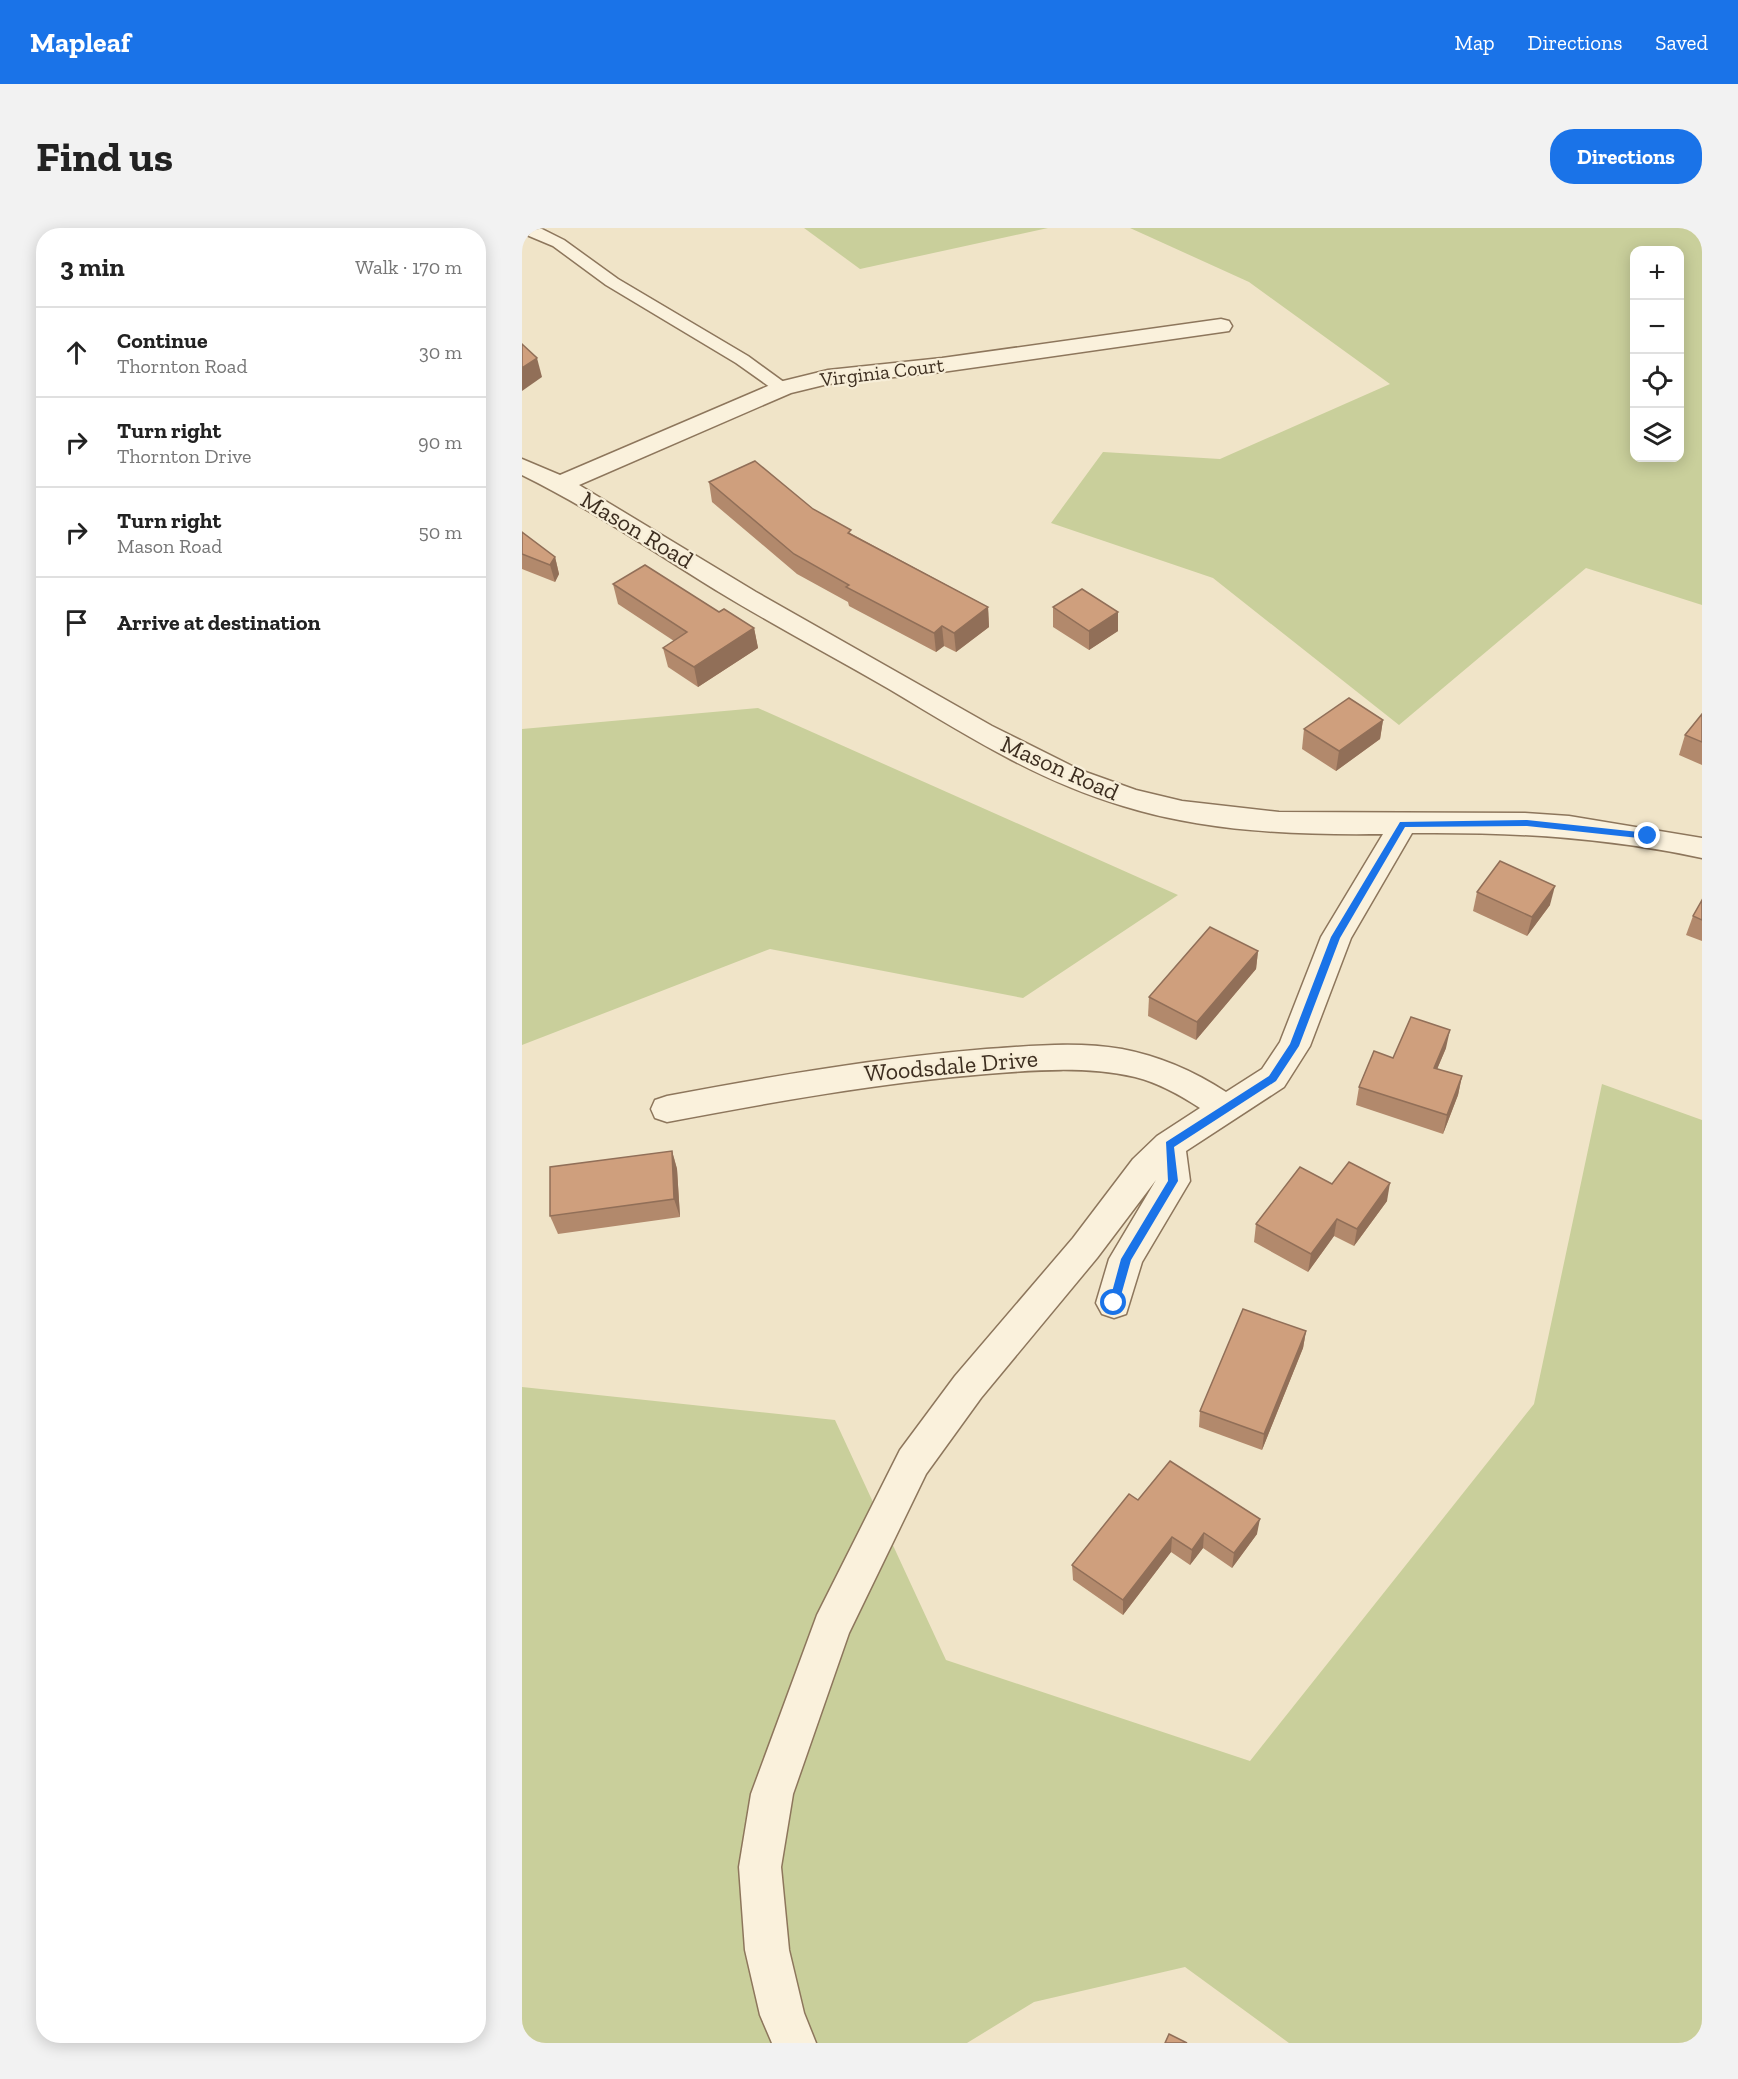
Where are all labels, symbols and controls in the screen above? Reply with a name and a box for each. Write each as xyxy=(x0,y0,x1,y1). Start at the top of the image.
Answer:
text: Mapleaf xyxy=(30,26,130,59)
text: Map xyxy=(1455,30,1495,55)
text: Directions xyxy=(1528,30,1622,55)
text: Saved xyxy=(1655,30,1708,55)
button: Directions xyxy=(1550,129,1702,184)
text: Find us xyxy=(36,131,173,182)
map controls xyxy=(1630,246,1684,462)
button: + xyxy=(1630,246,1684,300)
text: 3 min xyxy=(60,251,125,283)
text: Walk · 170 m xyxy=(355,255,462,279)
button: − xyxy=(1630,300,1684,354)
text: Continue xyxy=(117,327,208,354)
icon: ahead xyxy=(60,336,93,369)
text: 30 m xyxy=(419,340,462,364)
street label: Virginia Court xyxy=(818,352,946,392)
text: Thornton Road xyxy=(117,354,247,378)
button: locate xyxy=(1630,354,1684,408)
button: layers xyxy=(1630,408,1684,462)
text: Turn right xyxy=(117,417,221,444)
icon: right xyxy=(60,426,93,459)
text: 90 m xyxy=(418,430,462,454)
text: Thornton Drive xyxy=(117,444,251,468)
street label: Mason Road xyxy=(576,485,699,574)
text: Turn right xyxy=(117,507,221,534)
icon: right xyxy=(60,516,93,549)
text: 50 m xyxy=(418,520,462,544)
text: Mason Road xyxy=(117,534,222,558)
icon: arrive xyxy=(60,606,93,639)
text: Arrive at destination xyxy=(117,609,320,636)
street label: Mason Road xyxy=(997,729,1124,806)
route end xyxy=(1634,822,1660,848)
street label: Woodsdale Drive xyxy=(863,1043,1039,1088)
route start xyxy=(1100,1289,1126,1315)

